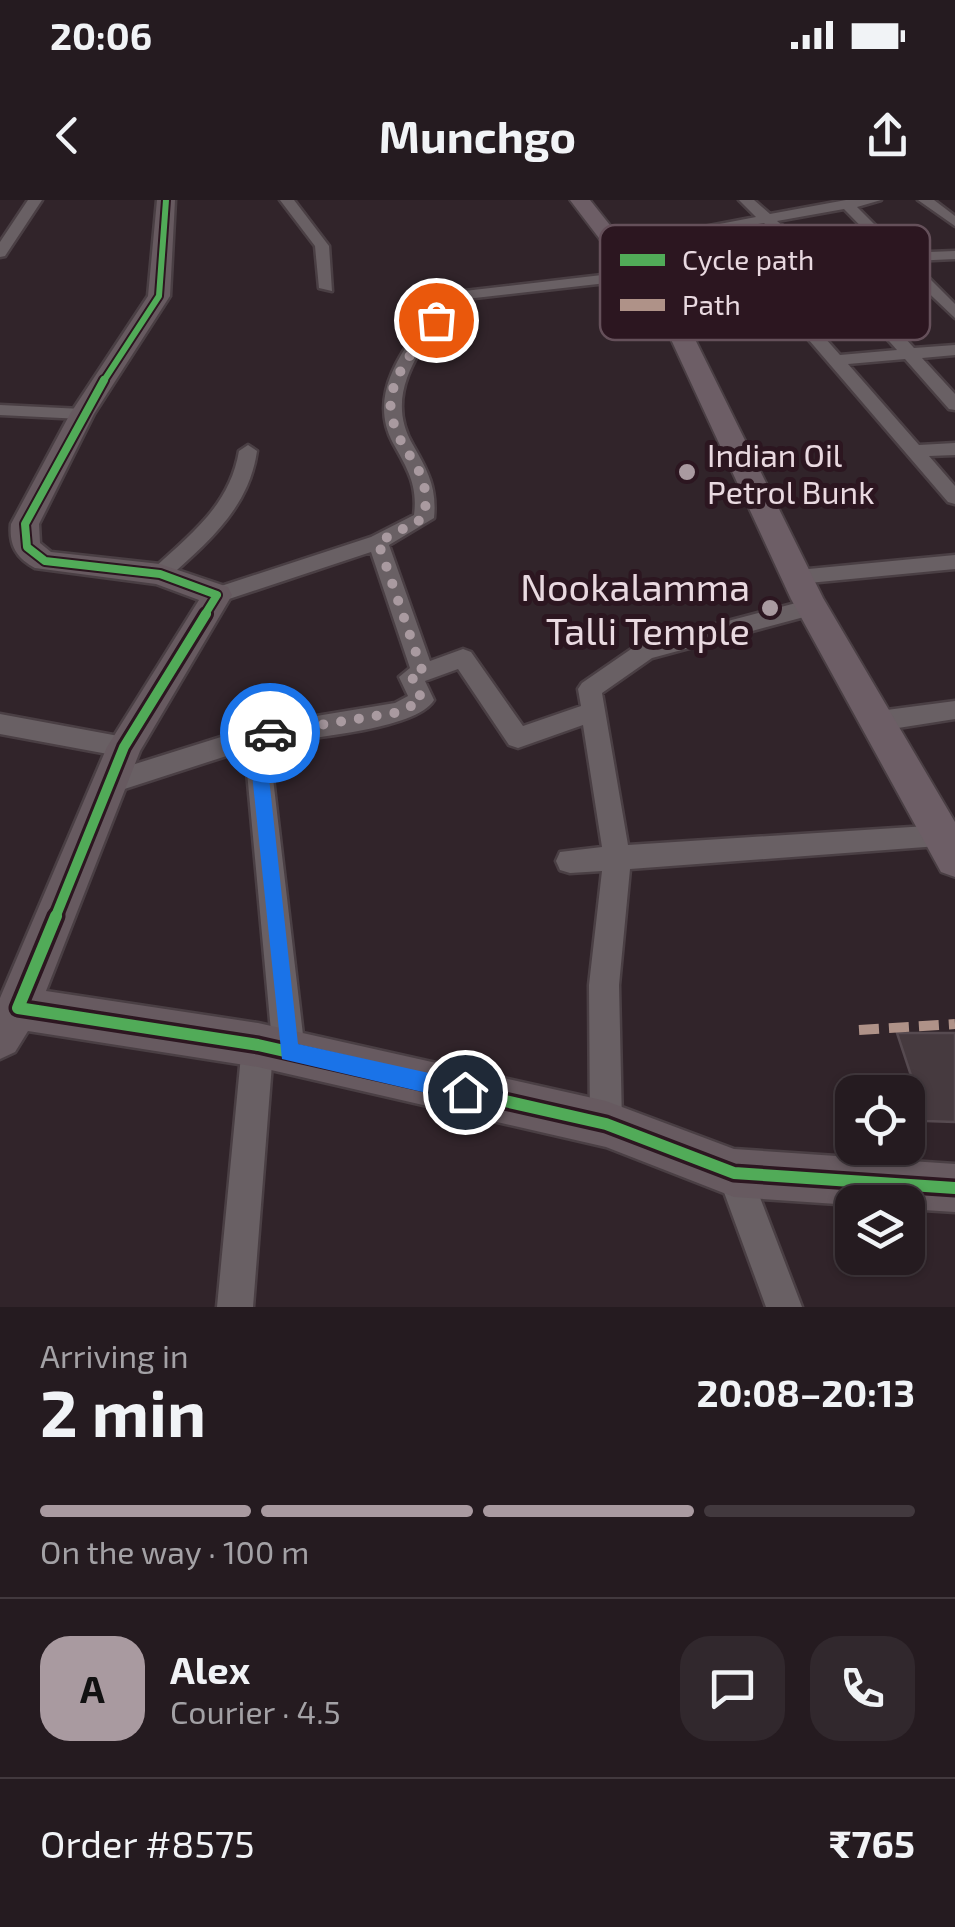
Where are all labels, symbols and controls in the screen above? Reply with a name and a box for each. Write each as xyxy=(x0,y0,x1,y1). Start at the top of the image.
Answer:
text: 20:06 xyxy=(50,12,152,58)
icon: back xyxy=(40,108,95,163)
text: Munchgo xyxy=(379,108,576,162)
icon: share xyxy=(860,108,915,163)
legend xyxy=(600,225,930,340)
text: Cycle path xyxy=(682,242,814,276)
pin xyxy=(394,278,479,363)
text: Path xyxy=(682,287,741,321)
icon: bag xyxy=(409,293,464,348)
place label: Indian Oil Petrol Bunk xyxy=(707,435,874,510)
marker: Indian Oil Petrol Bunk xyxy=(676,461,698,483)
place label: Nookalamma Talli Temple xyxy=(520,563,750,653)
marker: Nookalamma Talli Temple xyxy=(759,597,781,619)
courier xyxy=(220,683,320,783)
icon: car xyxy=(243,706,298,761)
pin xyxy=(423,1050,508,1135)
icon: home xyxy=(438,1065,493,1120)
map controls xyxy=(835,1075,925,1275)
button: locate xyxy=(835,1075,925,1165)
button: layers xyxy=(835,1185,925,1275)
text: Arriving in xyxy=(40,1336,189,1374)
text: 20:08–20:13 xyxy=(696,1369,915,1415)
text: 2 min xyxy=(40,1372,206,1450)
text: On the way · 100 m xyxy=(40,1532,309,1570)
button: chat xyxy=(680,1636,785,1741)
button: phone xyxy=(810,1636,915,1741)
text: Alex xyxy=(170,1646,250,1692)
text: A xyxy=(80,1665,105,1711)
text: Courier · 4.5 xyxy=(170,1692,341,1730)
text: Order #8575 xyxy=(40,1820,255,1866)
text: ₹765 xyxy=(829,1820,915,1866)

